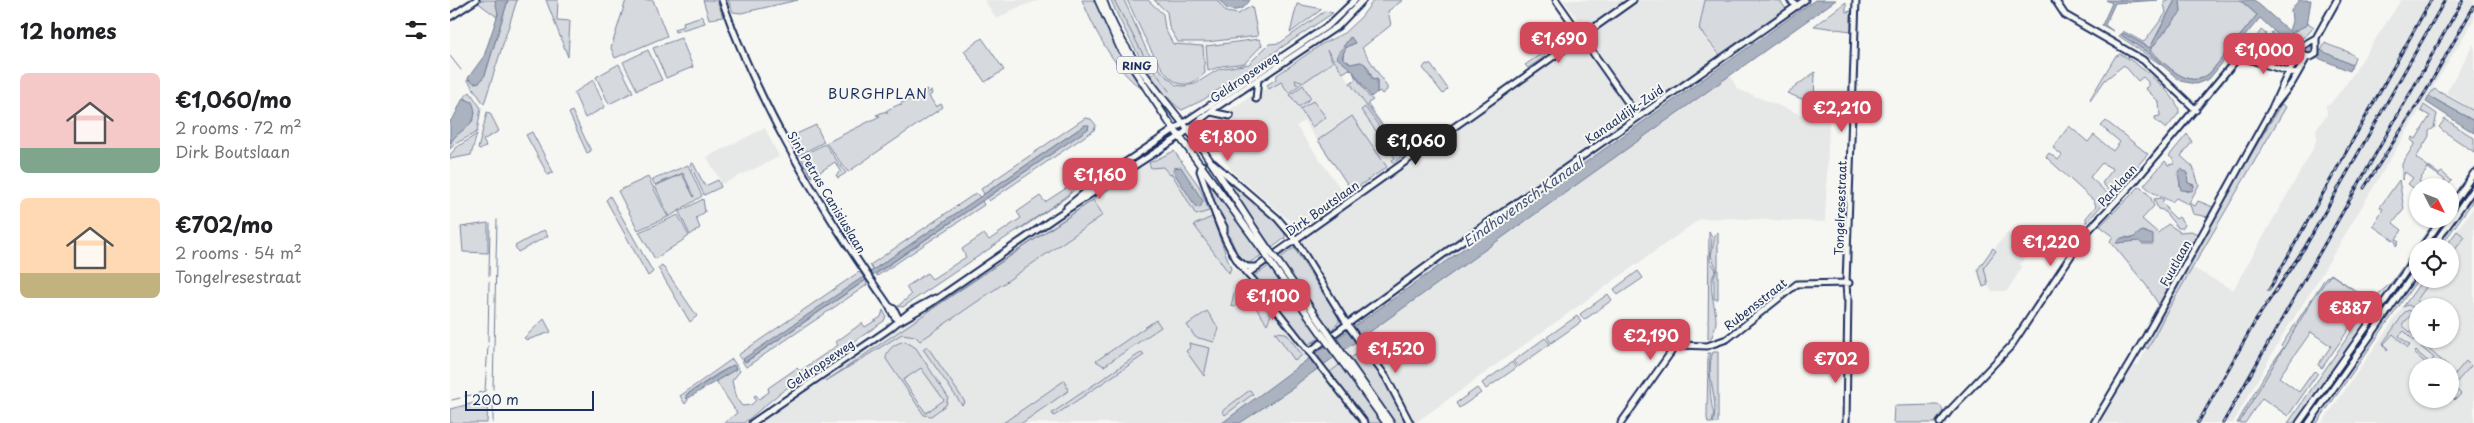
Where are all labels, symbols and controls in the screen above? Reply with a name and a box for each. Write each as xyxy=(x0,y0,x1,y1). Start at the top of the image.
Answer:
text: 12 homes xyxy=(20,14,117,46)
icon: filters xyxy=(402,16,430,44)
pin: €1,690 xyxy=(1518,22,1600,64)
text: €1,690 xyxy=(1531,26,1587,50)
pin: €1,000 xyxy=(2223,32,2305,75)
text: €1,000 xyxy=(2234,37,2294,61)
street label: Geldropseweg xyxy=(1206,47,1282,107)
road number: RING xyxy=(1117,56,1157,74)
street label: Kanaaldijk-Zuid xyxy=(1581,80,1667,148)
text: €1,060/mo xyxy=(175,83,291,115)
district label: BURGHPLAN xyxy=(828,83,928,104)
pin: €2,210 xyxy=(1801,90,1883,133)
icon: home xyxy=(60,93,120,153)
text: €2,210 xyxy=(1813,95,1871,119)
text: 2 rooms · 72 m² xyxy=(175,115,302,139)
pin: €1,800 xyxy=(1187,120,1269,162)
text: €1,800 xyxy=(1199,124,1257,148)
pin: €1,060 xyxy=(1375,124,1457,166)
street label: Sint Petrus Canisiuslaan xyxy=(783,128,871,256)
text: €1,060 xyxy=(1387,128,1445,152)
text: Dirk Boutslaan xyxy=(175,139,290,163)
water label: Eindhovensch Kanaal xyxy=(1458,151,1589,252)
pin: €1,160 xyxy=(1059,158,1141,200)
street label: Tongelresestraat xyxy=(1829,160,1851,256)
street label: Parklaan xyxy=(2093,160,2141,210)
text: €1,160 xyxy=(1074,162,1126,186)
street label: Dirk Boutslaan xyxy=(1282,176,1362,240)
north arrow xyxy=(2409,178,2459,228)
map controls xyxy=(2409,178,2459,408)
text: €702/mo xyxy=(175,208,273,240)
icon: home xyxy=(60,218,120,278)
pin: €1,220 xyxy=(2010,224,2092,267)
text: €1,220 xyxy=(2022,229,2080,253)
street label: Fuutlaan xyxy=(2155,237,2195,289)
button: locate xyxy=(2409,238,2459,288)
text: 2 rooms · 54 m² xyxy=(175,240,302,264)
text: Tongelresestraat xyxy=(175,264,301,288)
street label: Rubensstraat xyxy=(1720,274,1790,334)
pin: €1,100 xyxy=(1232,278,1314,321)
text: €1,100 xyxy=(1246,283,1300,307)
pin: €887 xyxy=(2320,290,2380,333)
text: €887 xyxy=(2329,295,2371,319)
button: + xyxy=(2409,298,2459,348)
pin: €2,190 xyxy=(1610,318,1692,361)
text: €2,190 xyxy=(1623,323,1679,347)
pin: €1,520 xyxy=(1355,332,1437,374)
street label: Geldropseweg xyxy=(782,334,858,394)
text: €1,520 xyxy=(1368,336,1424,360)
pin: €702 xyxy=(1806,342,1866,384)
text: €702 xyxy=(1814,346,1858,370)
button: − xyxy=(2409,358,2459,408)
scale bar xyxy=(465,388,594,411)
text: 200 m xyxy=(472,389,519,410)

